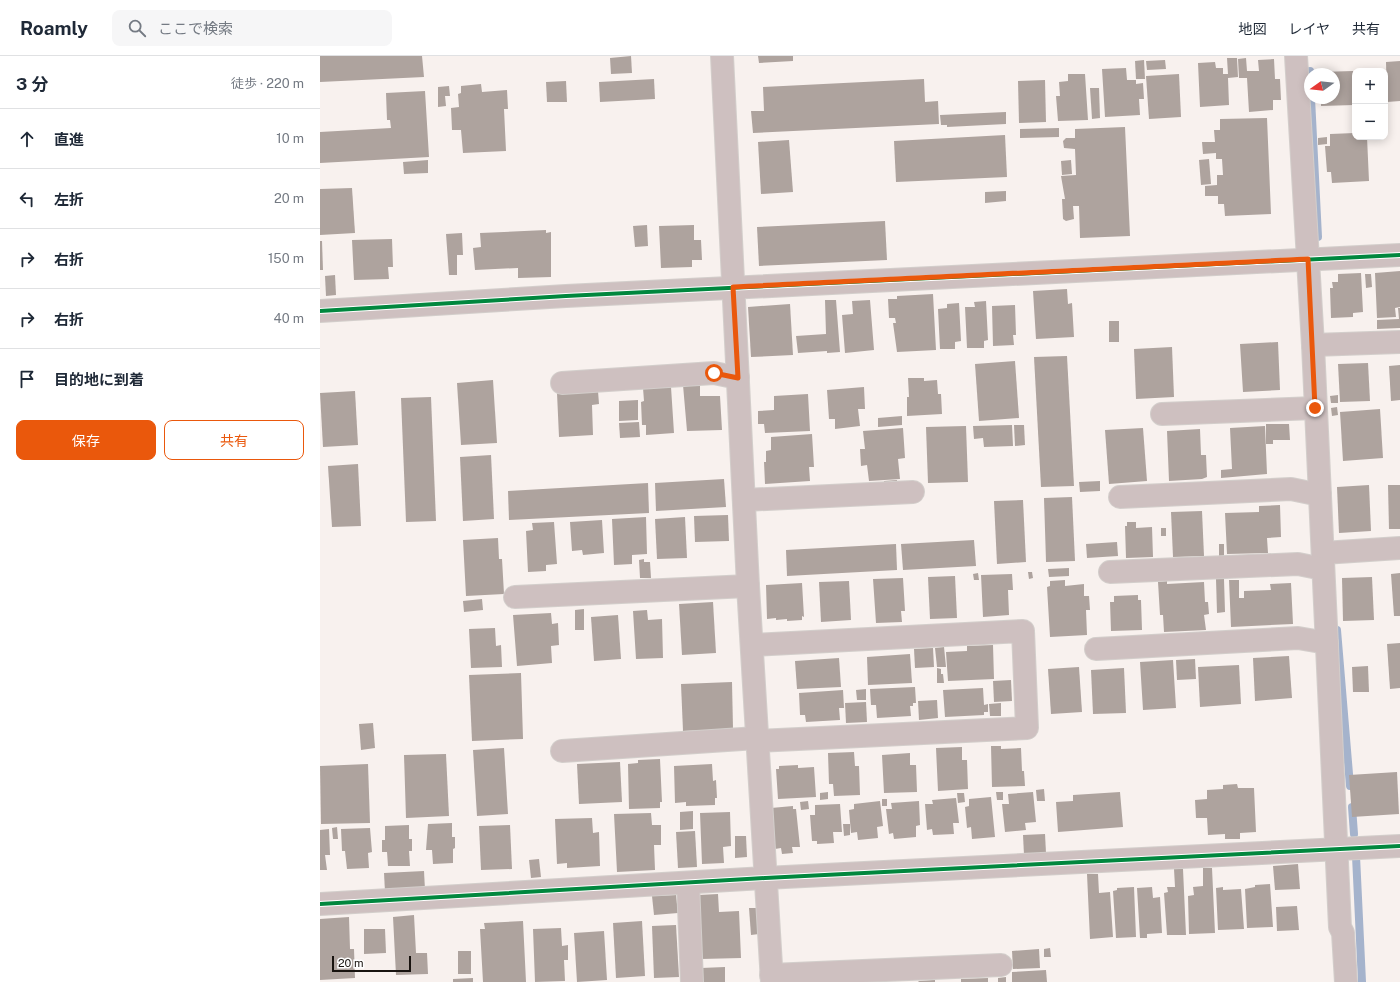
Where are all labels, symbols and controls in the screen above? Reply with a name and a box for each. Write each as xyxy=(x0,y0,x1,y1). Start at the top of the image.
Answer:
search box xyxy=(112,10,392,46)
text: Roamly xyxy=(20,17,88,39)
icon: search xyxy=(126,17,148,39)
text: ここで検索 xyxy=(158,20,233,37)
text: 地図 xyxy=(1238,21,1266,37)
text: レイヤ xyxy=(1288,21,1330,37)
text: 共有 xyxy=(1352,21,1380,37)
north arrow xyxy=(1304,68,1340,104)
map controls xyxy=(1352,68,1388,140)
button: + xyxy=(1352,68,1388,104)
text: 3 分 xyxy=(16,74,48,94)
text: 徒歩 · 220 m xyxy=(231,76,304,91)
button: − xyxy=(1352,104,1388,140)
icon: ahead xyxy=(16,128,38,150)
text: 直進 xyxy=(54,131,84,148)
text: 10 m xyxy=(276,131,304,146)
icon: left xyxy=(16,188,38,210)
text: 左折 xyxy=(54,191,84,208)
text: 20 m xyxy=(274,191,304,206)
icon: right xyxy=(16,248,38,270)
text: 右折 xyxy=(54,251,84,268)
text: 150 m xyxy=(268,251,304,266)
icon: right xyxy=(16,308,38,330)
text: 右折 xyxy=(54,311,84,328)
text: 40 m xyxy=(273,311,304,326)
route start xyxy=(705,364,723,382)
icon: arrive xyxy=(16,368,38,390)
text: 目的地に到着 xyxy=(54,371,144,388)
route end xyxy=(1306,399,1324,417)
button: 保存 xyxy=(16,420,156,460)
button: 共有 xyxy=(164,420,304,460)
scale bar xyxy=(332,954,411,973)
text: 20 m xyxy=(338,957,363,969)

